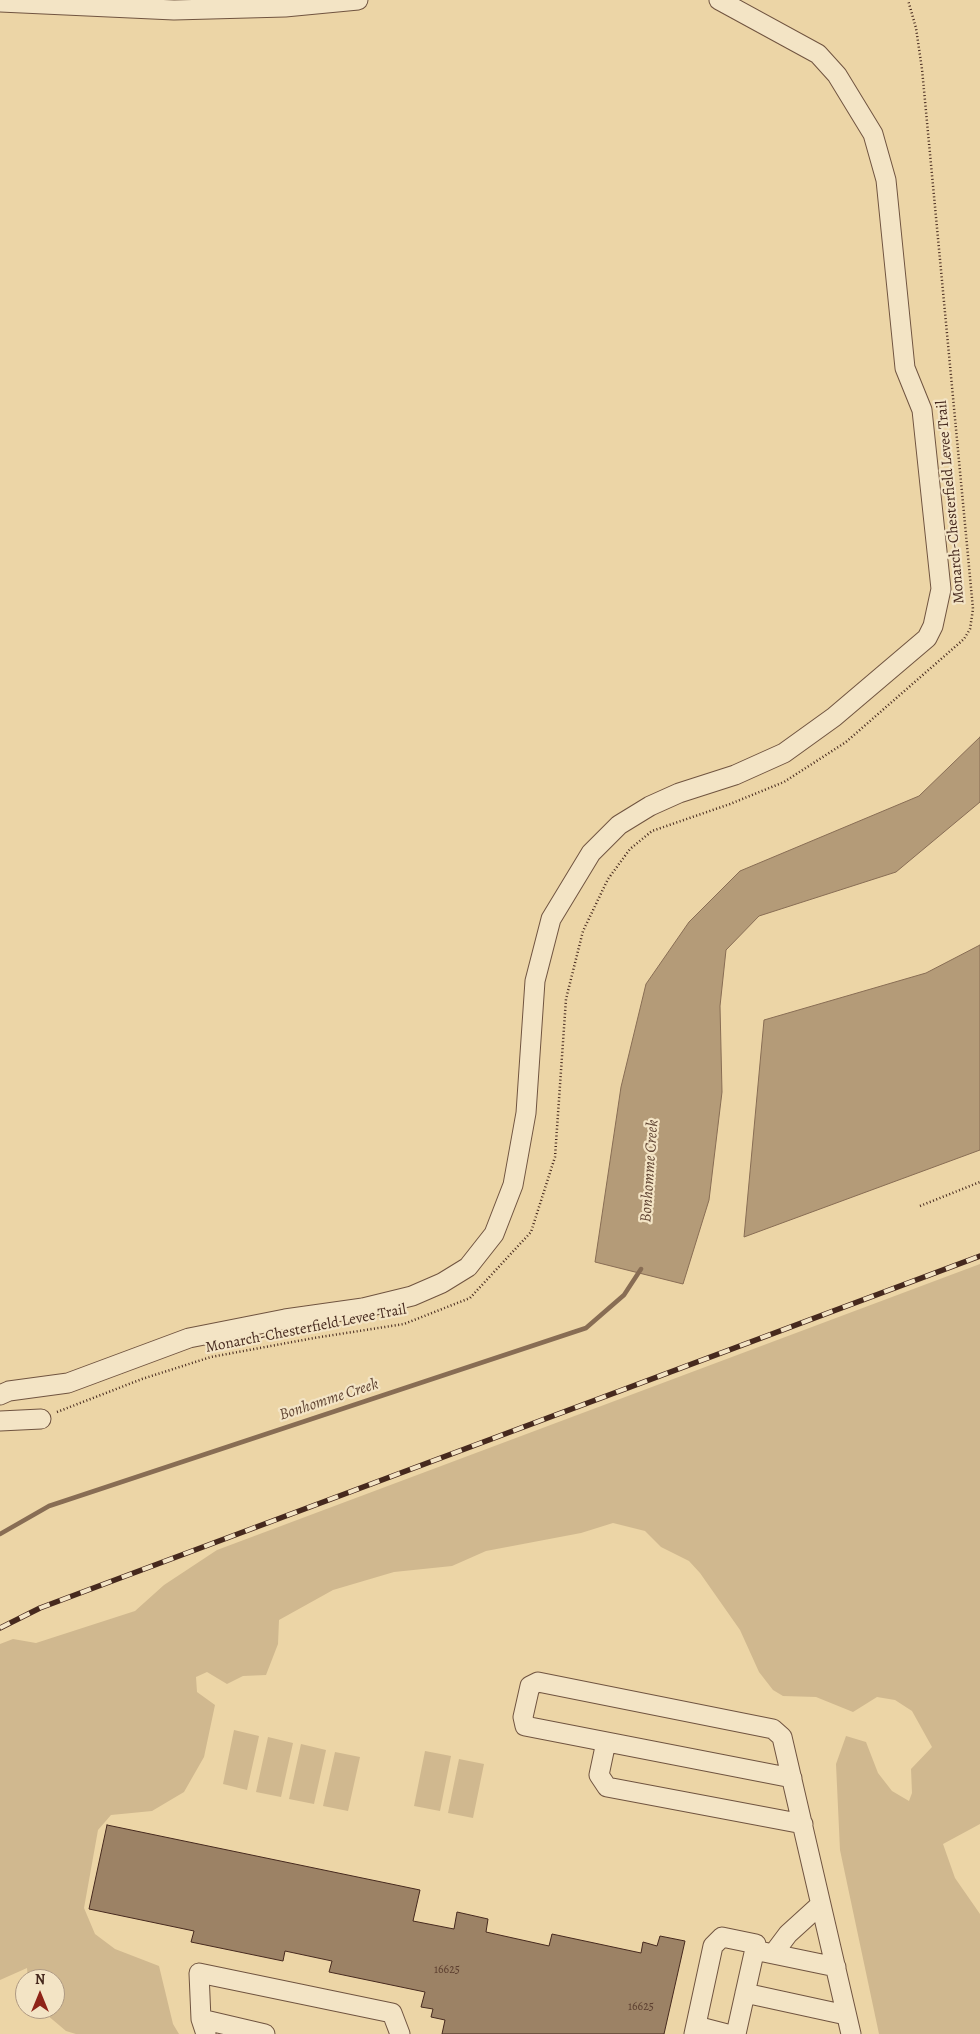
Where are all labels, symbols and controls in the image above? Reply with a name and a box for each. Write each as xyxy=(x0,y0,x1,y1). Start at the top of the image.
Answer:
street label: Monarch-Chesterfield Levee Trail xyxy=(933,400,969,604)
water label: Bonhomme Creek xyxy=(637,1119,663,1223)
street label: Monarch-Chesterfield Levee Trail xyxy=(204,1301,408,1357)
water label: Bonhomme Creek xyxy=(277,1375,381,1425)
house number: 16625 xyxy=(434,1963,460,1977)
north arrow xyxy=(15,1969,65,2019)
text: N xyxy=(35,1970,45,1989)
house number: 16625 xyxy=(628,2000,654,2014)

